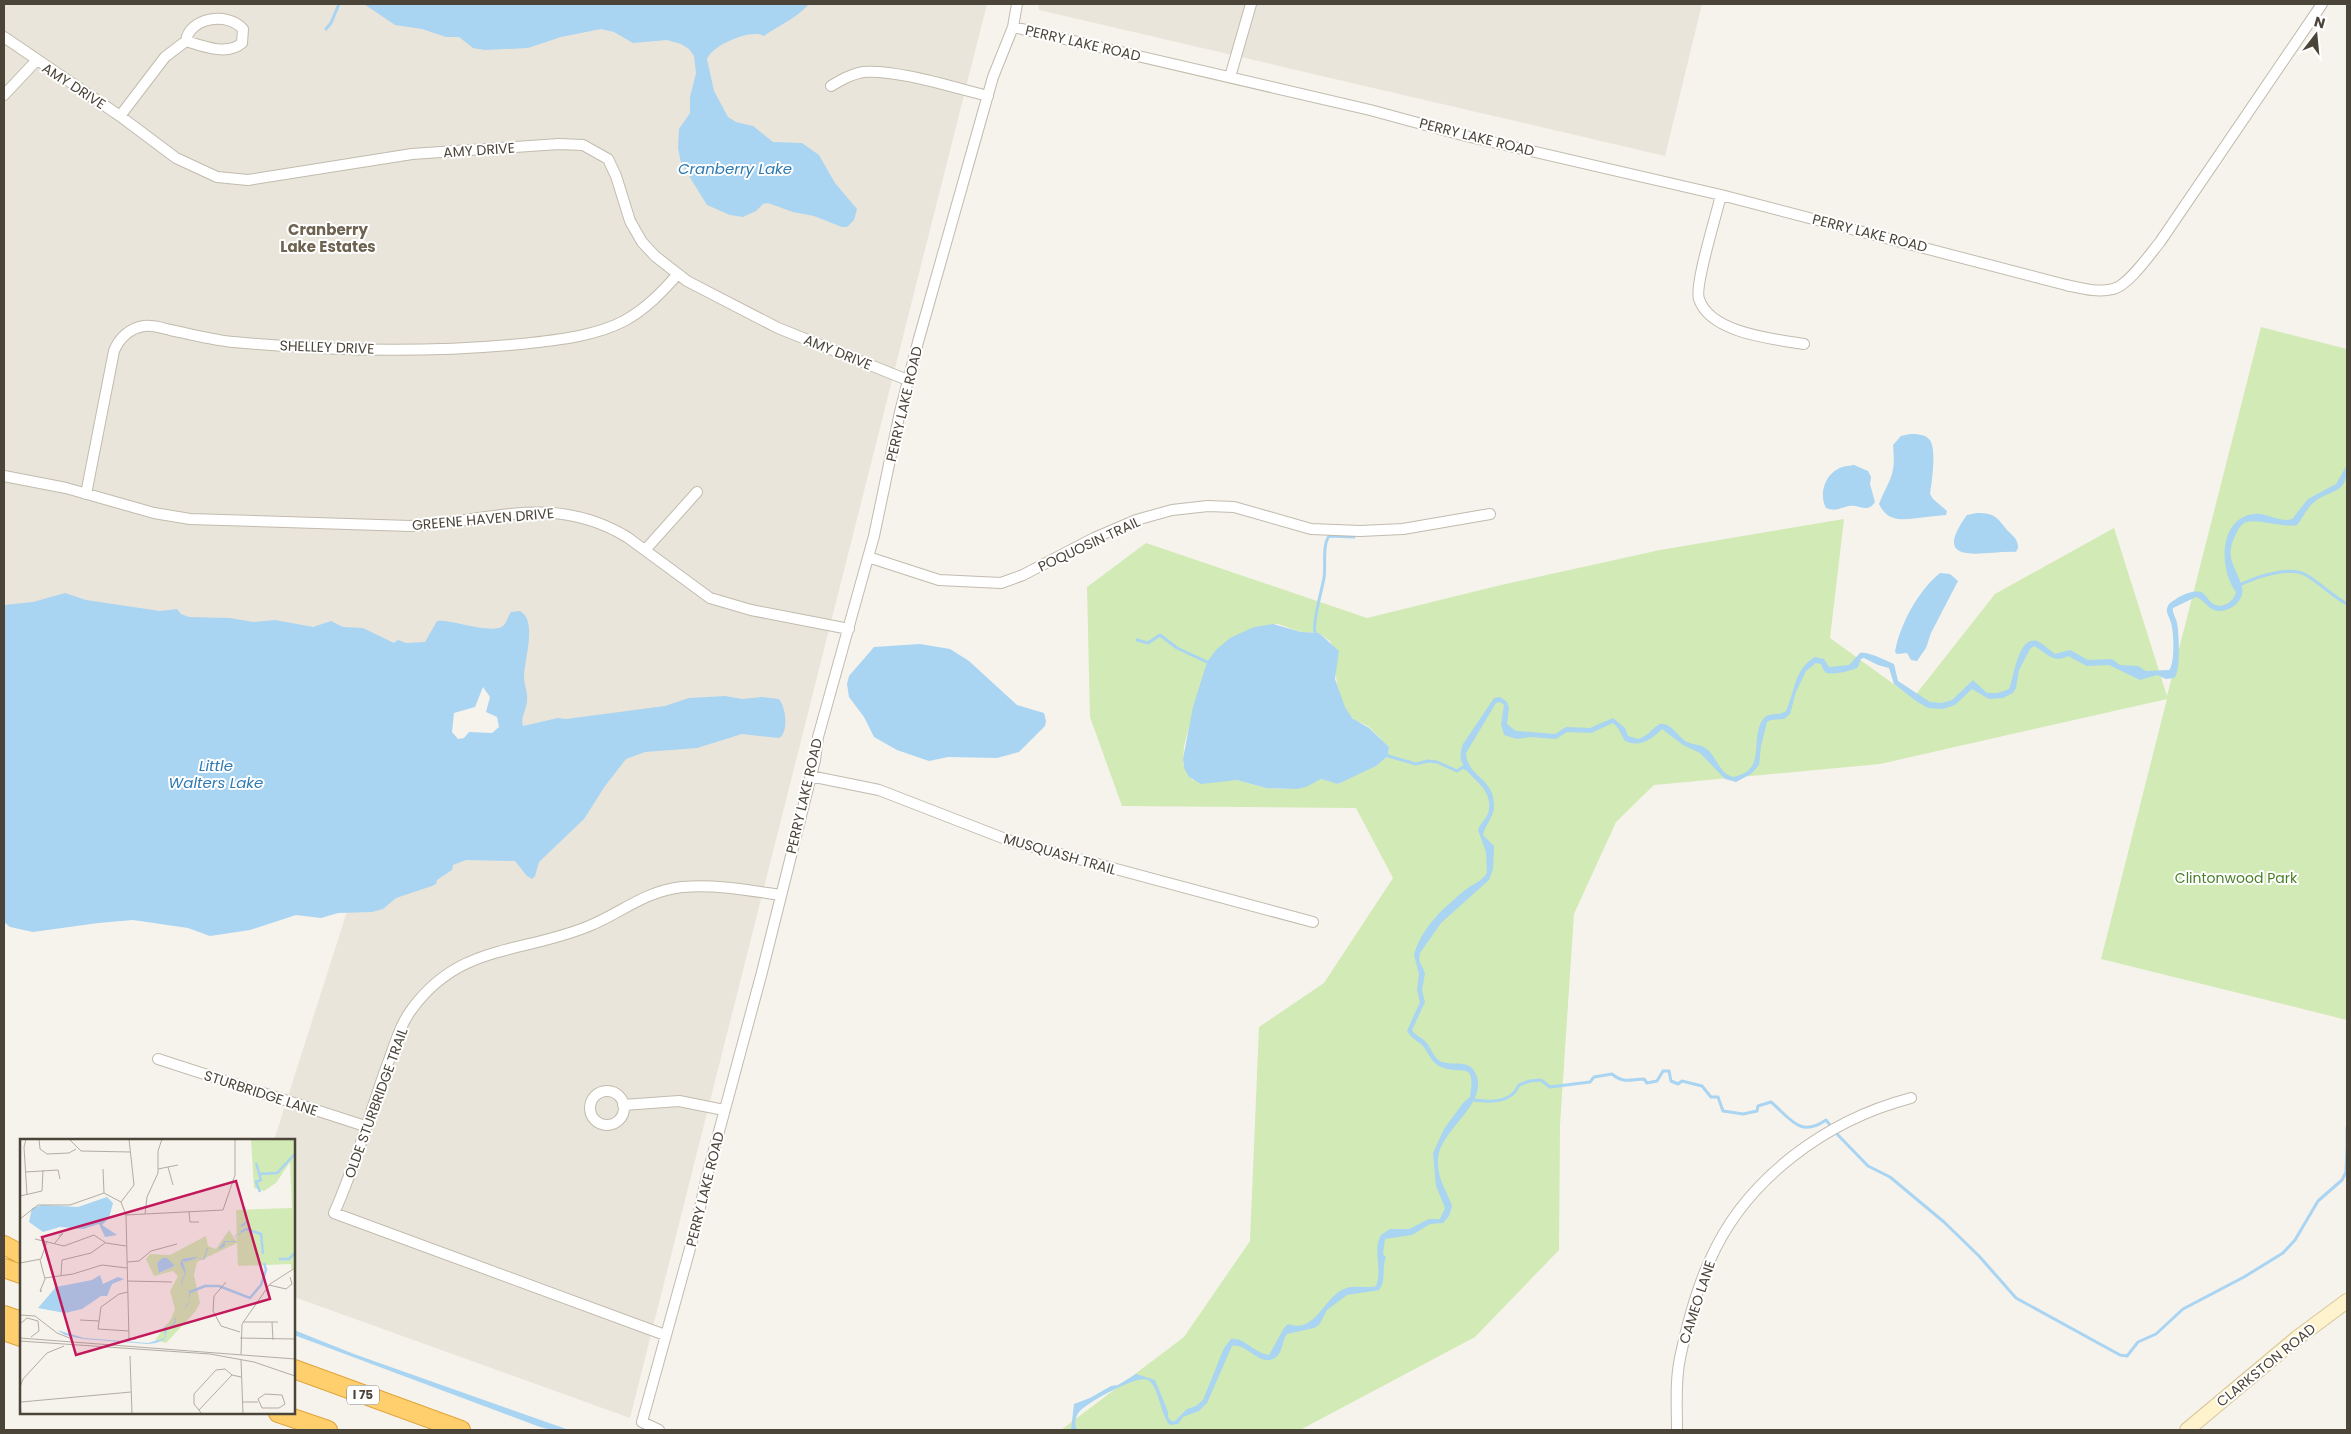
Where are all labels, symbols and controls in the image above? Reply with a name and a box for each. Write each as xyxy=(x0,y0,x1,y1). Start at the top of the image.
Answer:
north arrow xyxy=(2291,10,2341,60)
text: N xyxy=(2312,11,2327,34)
street label: PERRY LAKE ROAD xyxy=(1023,20,1143,66)
street label: AMY DRIVE xyxy=(38,58,110,114)
street label: PERRY LAKE ROAD xyxy=(1417,113,1537,161)
street label: AMY DRIVE xyxy=(442,138,516,162)
water label: Cranberry Lake xyxy=(678,158,792,179)
street label: PERRY LAKE ROAD xyxy=(1810,209,1930,257)
district label: Cranberry Lake Estates xyxy=(280,219,376,257)
street label: AMY DRIVE xyxy=(801,329,875,375)
street label: SHELLEY DRIVE xyxy=(279,335,375,359)
street label: PERRY LAKE ROAD xyxy=(881,344,927,464)
street label: GREENE HAVEN DRIVE xyxy=(411,503,555,535)
street label: POQUOSIN TRAIL xyxy=(1035,512,1143,576)
street label: PERRY LAKE ROAD xyxy=(781,736,827,856)
water label: Little Walters Lake xyxy=(169,755,263,793)
street label: MUSQUASH TRAIL xyxy=(1001,828,1119,880)
park label: Clintonwood Park xyxy=(2175,868,2298,888)
street label: OLDE STURBRIDGE TRAIL xyxy=(339,1025,413,1181)
street label: STURBRIDGE LANE xyxy=(202,1065,320,1121)
street label: PERRY LAKE ROAD xyxy=(681,1129,729,1249)
inset map xyxy=(20,1139,295,1414)
street label: CAMEO LANE xyxy=(1674,1258,1720,1346)
street label: CLARKSTON ROAD xyxy=(2212,1319,2320,1411)
road number: I 75 xyxy=(347,1386,379,1404)

